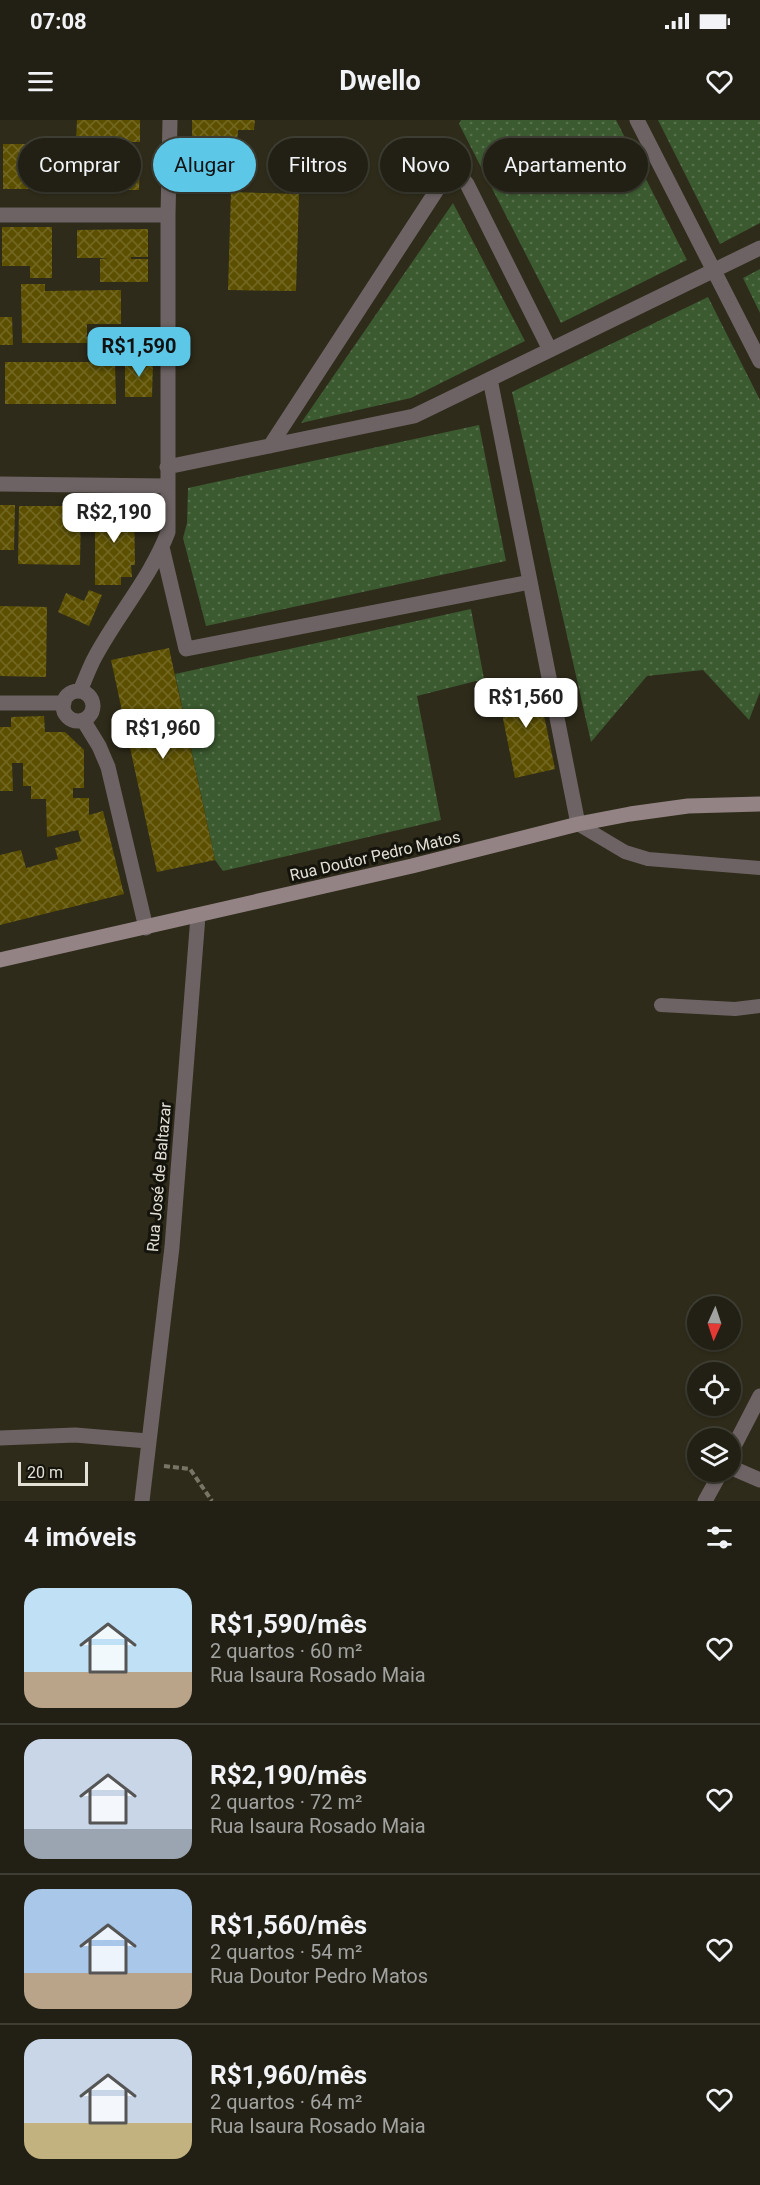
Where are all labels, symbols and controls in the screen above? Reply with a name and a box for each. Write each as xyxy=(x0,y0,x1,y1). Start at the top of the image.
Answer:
text: 07:08 xyxy=(30,9,87,34)
icon: menu xyxy=(24,65,57,98)
text: Dwello xyxy=(339,65,421,97)
icon: heart xyxy=(703,65,736,98)
chip: Comprar xyxy=(18,138,141,192)
chip: Alugar xyxy=(153,138,256,192)
chip: Filtros xyxy=(268,138,368,192)
chip: Novo xyxy=(380,138,471,192)
chip: Apartamento xyxy=(483,138,648,192)
pin: R$1,590 xyxy=(84,327,194,378)
text: R$1,590 xyxy=(101,334,177,358)
pin: R$2,190 xyxy=(59,493,169,544)
text: R$2,190 xyxy=(76,500,152,524)
pin: R$1,560 xyxy=(471,678,581,729)
text: R$1,560 xyxy=(488,685,564,709)
pin: R$1,960 xyxy=(108,709,218,760)
text: R$1,960 xyxy=(125,716,201,740)
street label: Rua Doutor Pedro Matos xyxy=(288,827,462,885)
street label: Rua José de Baltazar xyxy=(143,1101,175,1253)
north arrow xyxy=(687,1296,741,1350)
map controls xyxy=(687,1296,741,1482)
button: locate xyxy=(687,1362,741,1416)
button: layers xyxy=(687,1428,741,1482)
scale bar xyxy=(18,1459,88,1486)
text: 20 m xyxy=(27,1463,63,1482)
icon: filters xyxy=(703,1521,736,1554)
text: 4 imóveis xyxy=(24,1522,137,1552)
text: R$1,590/mês xyxy=(210,1609,367,1639)
icon: home xyxy=(72,1612,144,1684)
icon: heart xyxy=(703,1632,736,1665)
text: 2 quartos · 60 m² xyxy=(210,1639,362,1663)
text: Rua Isaura Rosado Maia xyxy=(210,1663,426,1687)
text: R$2,190/mês xyxy=(210,1760,367,1790)
icon: home xyxy=(72,1763,144,1835)
icon: heart xyxy=(703,1783,736,1816)
text: 2 quartos · 72 m² xyxy=(210,1790,362,1814)
text: Rua Isaura Rosado Maia xyxy=(210,1814,426,1838)
text: R$1,560/mês xyxy=(210,1910,367,1940)
icon: home xyxy=(72,1913,144,1985)
icon: heart xyxy=(703,1933,736,1966)
text: 2 quartos · 54 m² xyxy=(210,1940,362,1964)
text: Rua Doutor Pedro Matos xyxy=(210,1964,428,1988)
text: R$1,960/mês xyxy=(210,2060,367,2090)
icon: home xyxy=(72,2063,144,2135)
icon: heart xyxy=(703,2083,736,2116)
text: 2 quartos · 64 m² xyxy=(210,2090,362,2114)
text: Rua Isaura Rosado Maia xyxy=(210,2114,426,2138)

